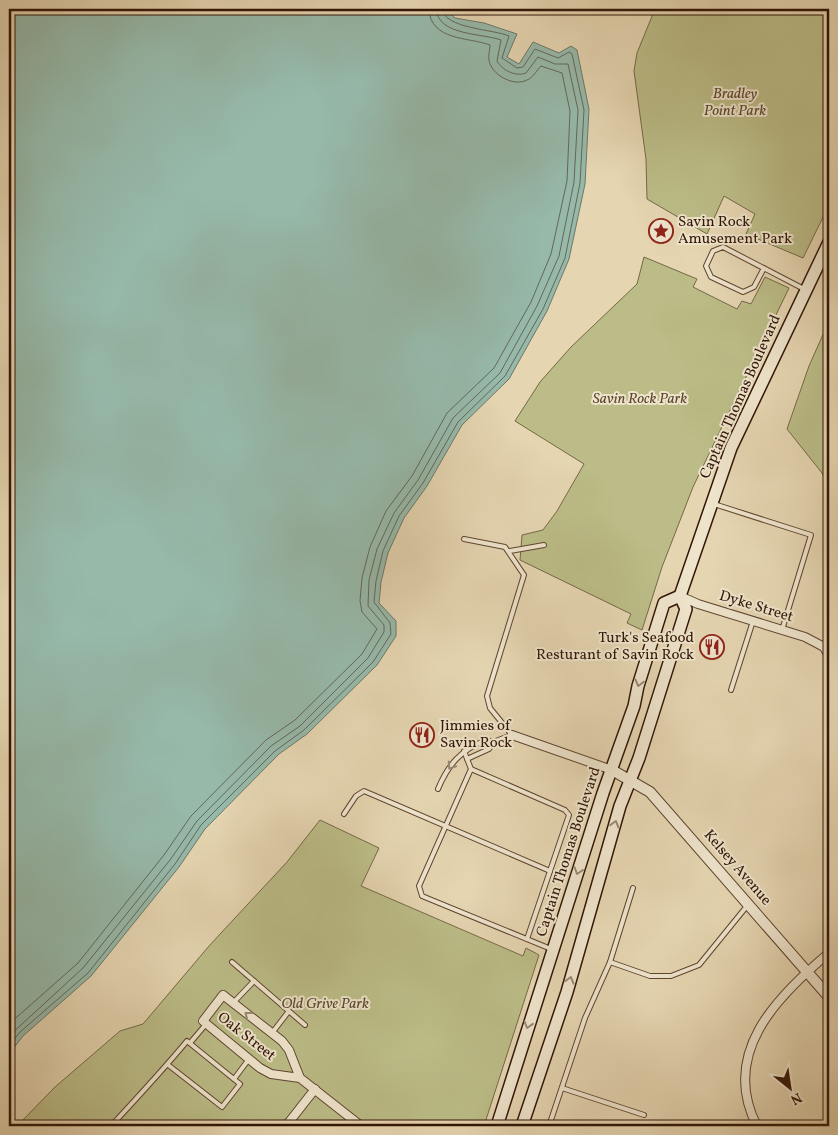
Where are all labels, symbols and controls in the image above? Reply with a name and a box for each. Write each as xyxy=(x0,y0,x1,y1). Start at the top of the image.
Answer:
park label: Bradley Point Park xyxy=(704,84,766,122)
place label: Savin Rock Amusement Park xyxy=(678,212,792,250)
place icon: Savin Rock Amusement Park xyxy=(648,218,674,244)
street label: Captain Thomas Boulevard xyxy=(695,312,787,482)
park label: Savin Rock Park xyxy=(593,389,687,410)
street label: Dyke Street xyxy=(716,586,796,628)
place label: Turk's Seafood Resturant of Savin Rock xyxy=(536,628,694,666)
restaurant icon: Turk's Seafood Resturant of Savin Rock xyxy=(699,634,725,660)
one-way arrow xyxy=(634,678,644,687)
place label: Jimmies of Savin Rock xyxy=(440,716,512,754)
restaurant icon: Jimmies of Savin Rock xyxy=(409,722,435,748)
one-way arrow xyxy=(447,761,457,770)
street label: Captain Thomas Boulevard xyxy=(532,764,606,940)
one-way arrow xyxy=(609,820,619,829)
street label: Kelsey Avenue xyxy=(698,826,776,910)
one-way arrow xyxy=(574,866,584,874)
one-way arrow xyxy=(565,977,575,985)
park label: Old Grive Park xyxy=(281,994,369,1015)
street label: Oak Street xyxy=(212,1008,280,1066)
one-way arrow xyxy=(245,1012,254,1021)
one-way arrow xyxy=(524,1021,534,1029)
north arrow xyxy=(766,1062,816,1112)
text: N xyxy=(787,1087,805,1109)

